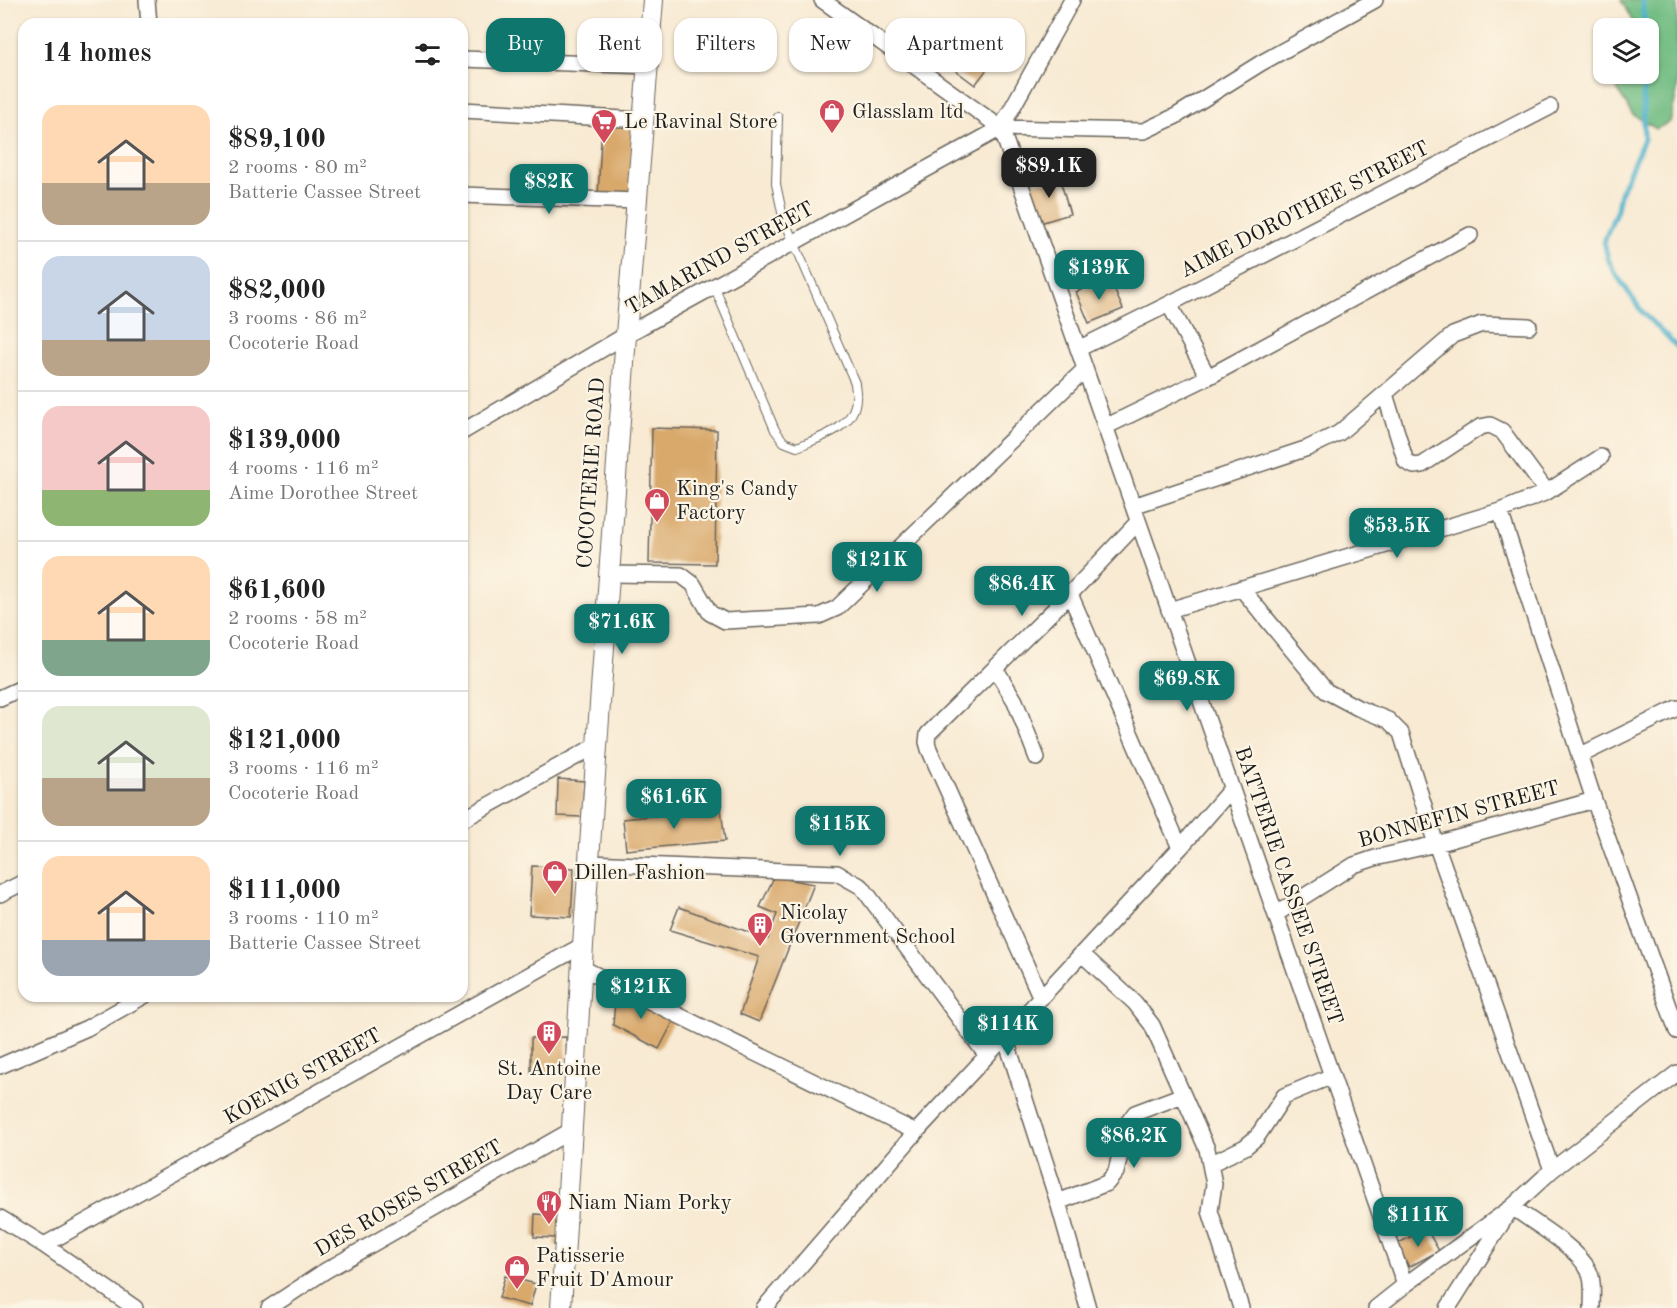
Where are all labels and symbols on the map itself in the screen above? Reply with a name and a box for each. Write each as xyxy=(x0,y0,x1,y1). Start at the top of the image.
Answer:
shop icon: Glasslam ltd xyxy=(817,97,847,135)
place label: Glasslam ltd xyxy=(852,102,964,123)
supermarket icon: Le Ravinal Store xyxy=(589,107,619,145)
place label: Le Ravinal Store xyxy=(624,112,777,133)
street label: AIME DOROTHEE STREET xyxy=(1177,138,1433,282)
pin: $89.1K xyxy=(1000,148,1098,199)
pin: $82K xyxy=(513,164,585,215)
street label: TAMARIND STREET xyxy=(622,198,818,320)
pin: $139K xyxy=(1057,250,1141,301)
street label: COCOTERIE ROAD xyxy=(575,377,609,569)
place label: King's Candy Factory xyxy=(676,479,798,524)
shop icon: King's Candy Factory xyxy=(642,486,672,524)
pin: $53.5K xyxy=(1348,508,1446,559)
pin: $121K xyxy=(835,542,919,593)
pin: $86.4K xyxy=(973,566,1071,617)
pin: $71.6K xyxy=(573,604,671,655)
pin: $69.8K xyxy=(1138,661,1236,712)
street label: BATTERIE CASSEE STREET xyxy=(1230,744,1346,1028)
street label: BONNEFIN STREET xyxy=(1356,778,1562,852)
pin: $61.6K xyxy=(625,779,723,830)
pin: $115K xyxy=(798,806,882,857)
shop icon: Dillen Fashion xyxy=(540,858,570,896)
place label: Dillen Fashion xyxy=(574,863,705,884)
place label: Nicolay Government School xyxy=(780,903,956,948)
building icon: Nicolay Government School xyxy=(745,910,775,948)
pin: $121K xyxy=(599,969,683,1020)
pin: $114K xyxy=(966,1006,1050,1057)
building icon: St. Antoine Day Care xyxy=(534,1018,564,1056)
street label: KOENIG STREET xyxy=(221,1025,385,1129)
place label: St. Antoine Day Care xyxy=(497,1059,601,1104)
pin: $86.2K xyxy=(1085,1118,1183,1169)
street label: DES ROSES STREET xyxy=(312,1137,506,1261)
restaurant icon: Niam Niam Porky xyxy=(534,1188,564,1226)
place label: Niam Niam Porky xyxy=(568,1193,732,1214)
pin: $111K xyxy=(1376,1197,1460,1248)
place label: Patisserie Fruit D'Amour xyxy=(536,1246,674,1291)
shop icon: Patisserie Fruit D'Amour xyxy=(502,1253,532,1291)

